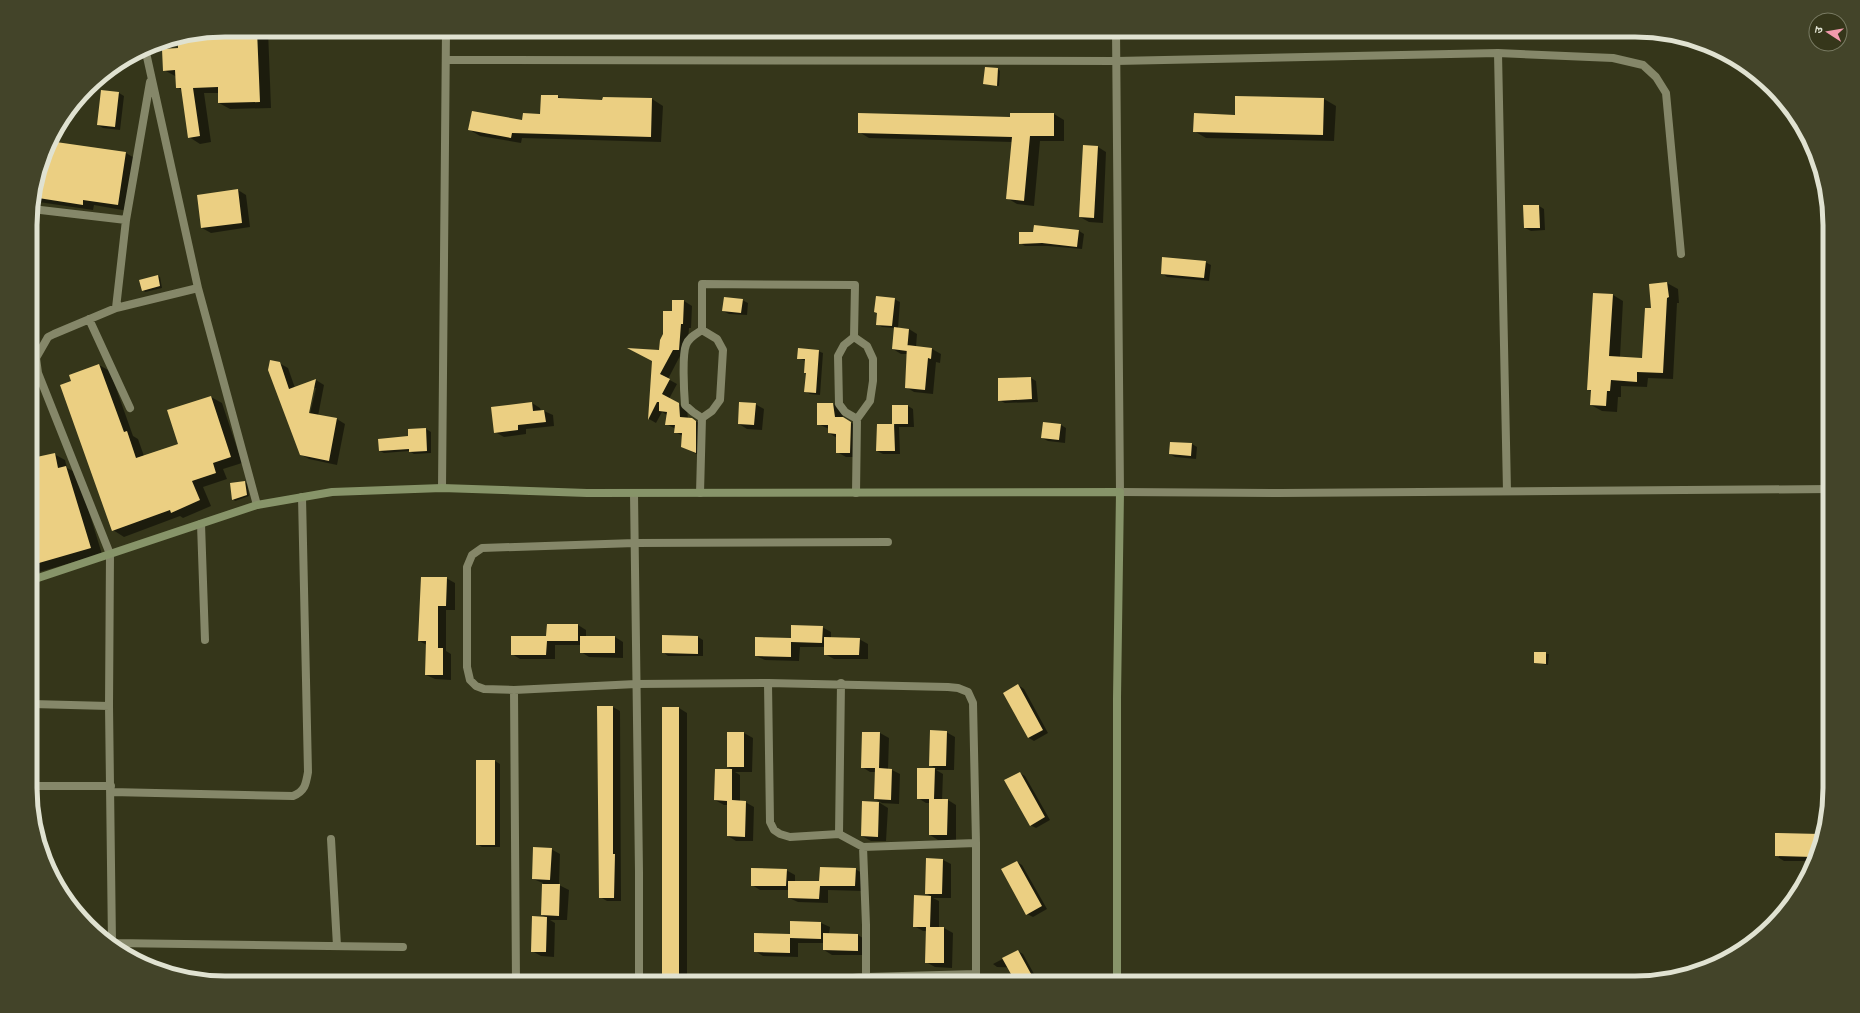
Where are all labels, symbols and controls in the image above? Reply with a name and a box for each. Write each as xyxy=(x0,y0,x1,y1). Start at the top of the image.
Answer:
north arrow xyxy=(1808,12,1848,52)
text: उ xyxy=(1811,25,1827,35)

